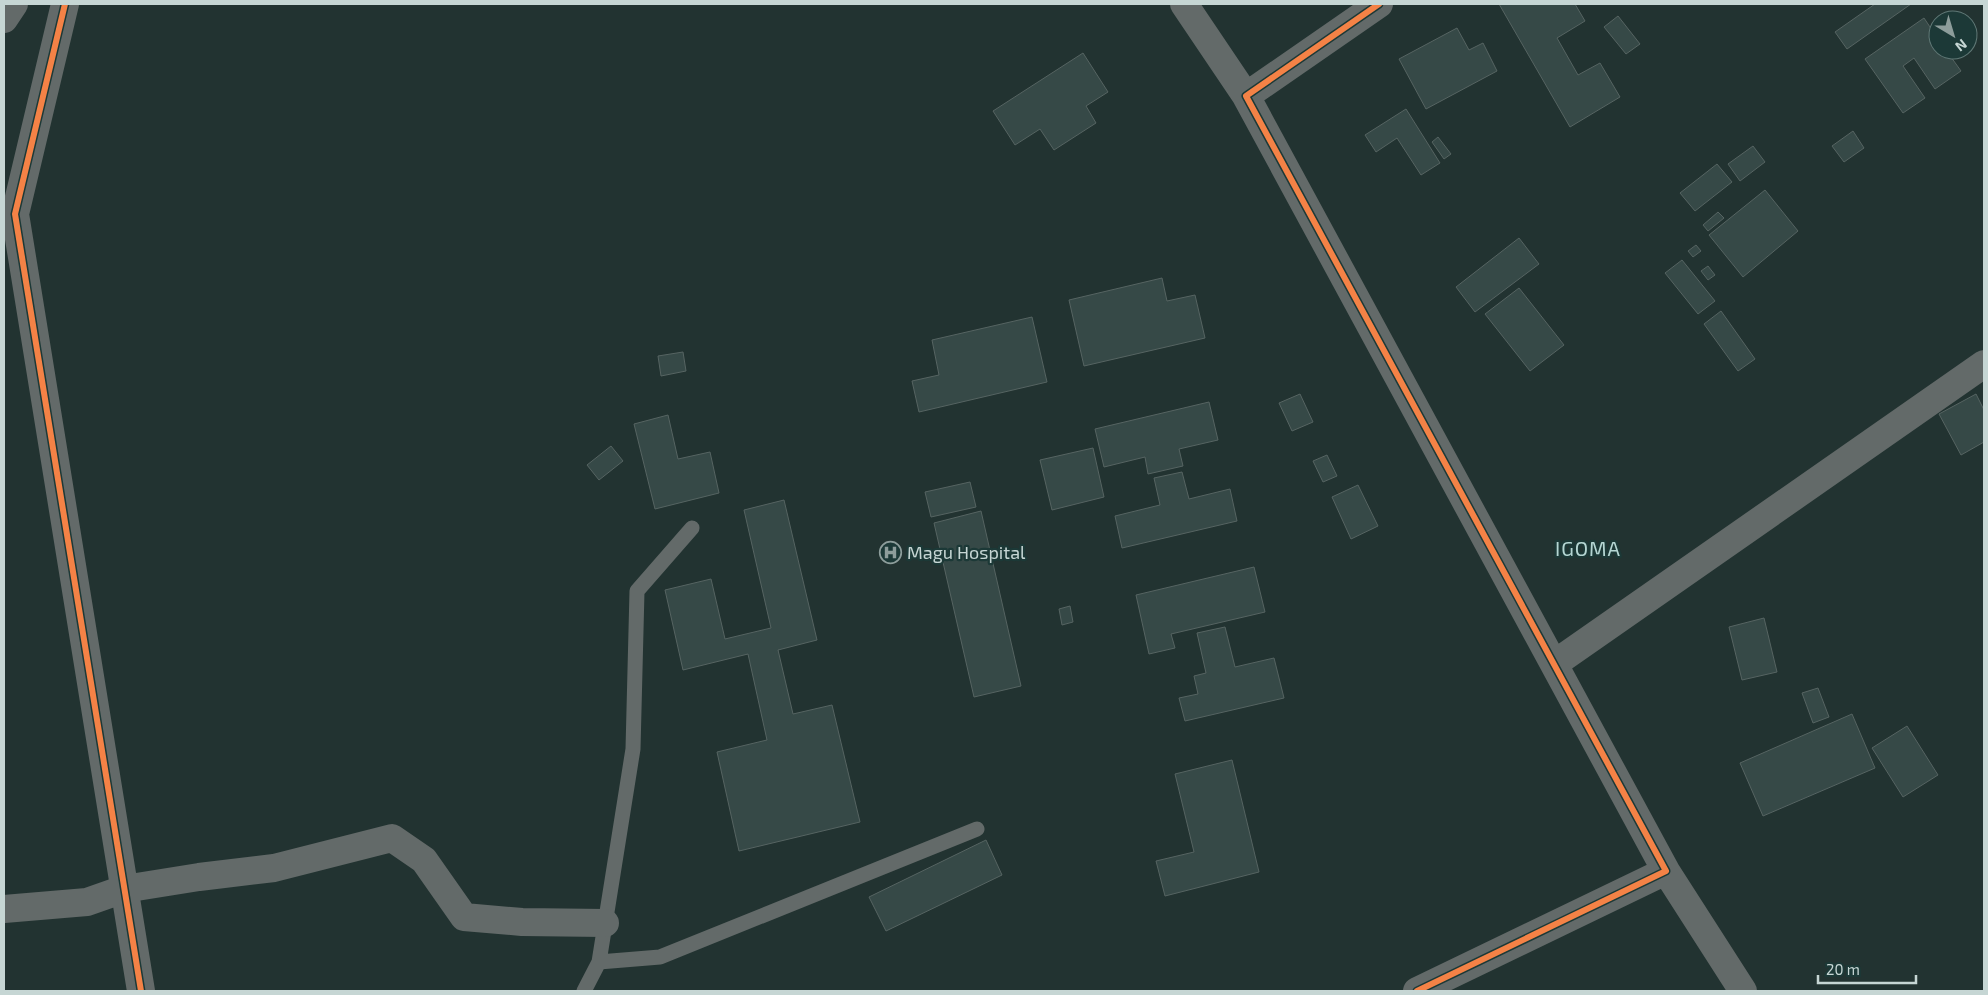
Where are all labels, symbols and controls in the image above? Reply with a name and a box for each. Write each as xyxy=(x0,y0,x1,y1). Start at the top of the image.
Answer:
north arrow xyxy=(1928,10,1978,60)
text: N xyxy=(1952,36,1971,55)
district label: IGOMA xyxy=(1555,536,1621,560)
hospital icon: Magu Hospital xyxy=(879,540,903,564)
place label: Magu Hospital xyxy=(907,541,1026,563)
scale bar xyxy=(1818,952,1916,984)
text: 20 m xyxy=(1826,960,1860,978)

